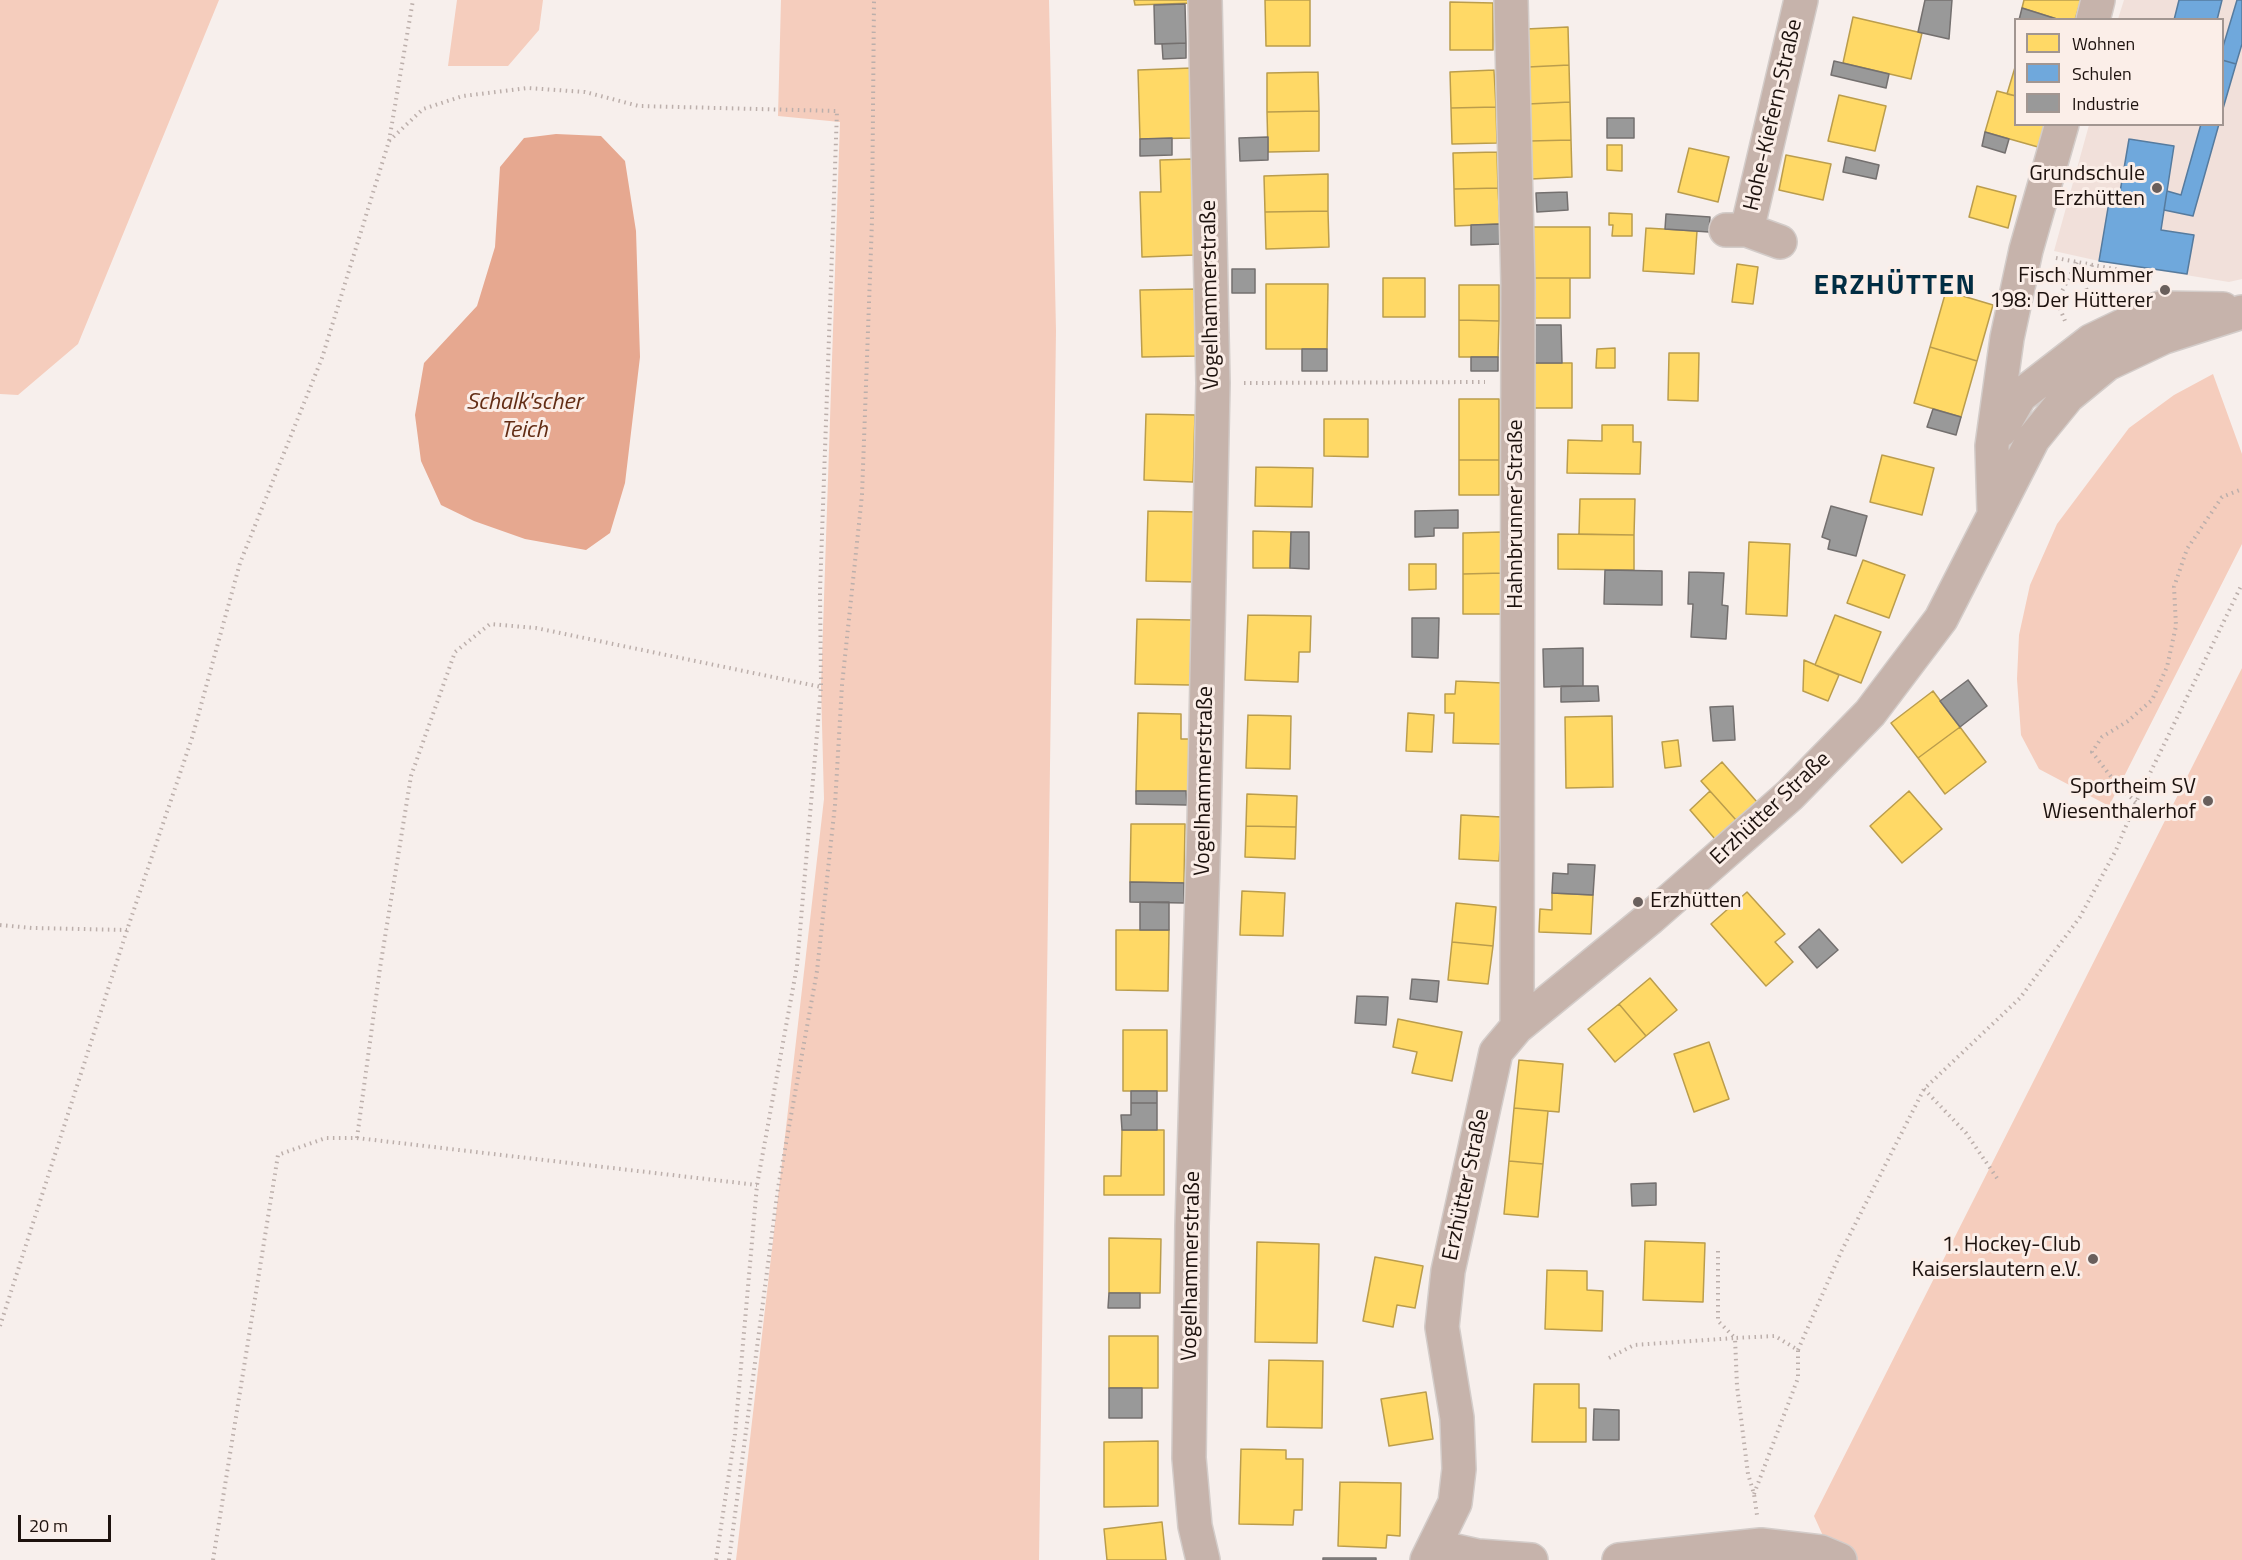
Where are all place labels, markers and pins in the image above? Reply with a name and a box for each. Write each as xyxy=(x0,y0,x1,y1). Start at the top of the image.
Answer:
place label: Grundschule Erzhütten xyxy=(2029,162,2145,214)
marker: Grundschule Erzhütten xyxy=(2150,181,2164,195)
place label: Fisch Nummer 198: Der Hütterer xyxy=(1989,264,2153,316)
marker: Fisch Nummer 198: Der Hütterer xyxy=(2158,283,2172,297)
place label: Sportheim SV Wiesenthalerhof xyxy=(2042,775,2196,826)
marker: Sportheim SV Wiesenthalerhof xyxy=(2201,794,2215,808)
place label: Erzhütten xyxy=(1650,889,1742,915)
marker: Erzhütten xyxy=(1631,895,1645,909)
place label: 1. Hockey-Club Kaiserslautern e.V. xyxy=(1911,1233,2081,1284)
marker: 1. Hockey-Club Kaiserslautern e.V. xyxy=(2086,1252,2100,1266)

